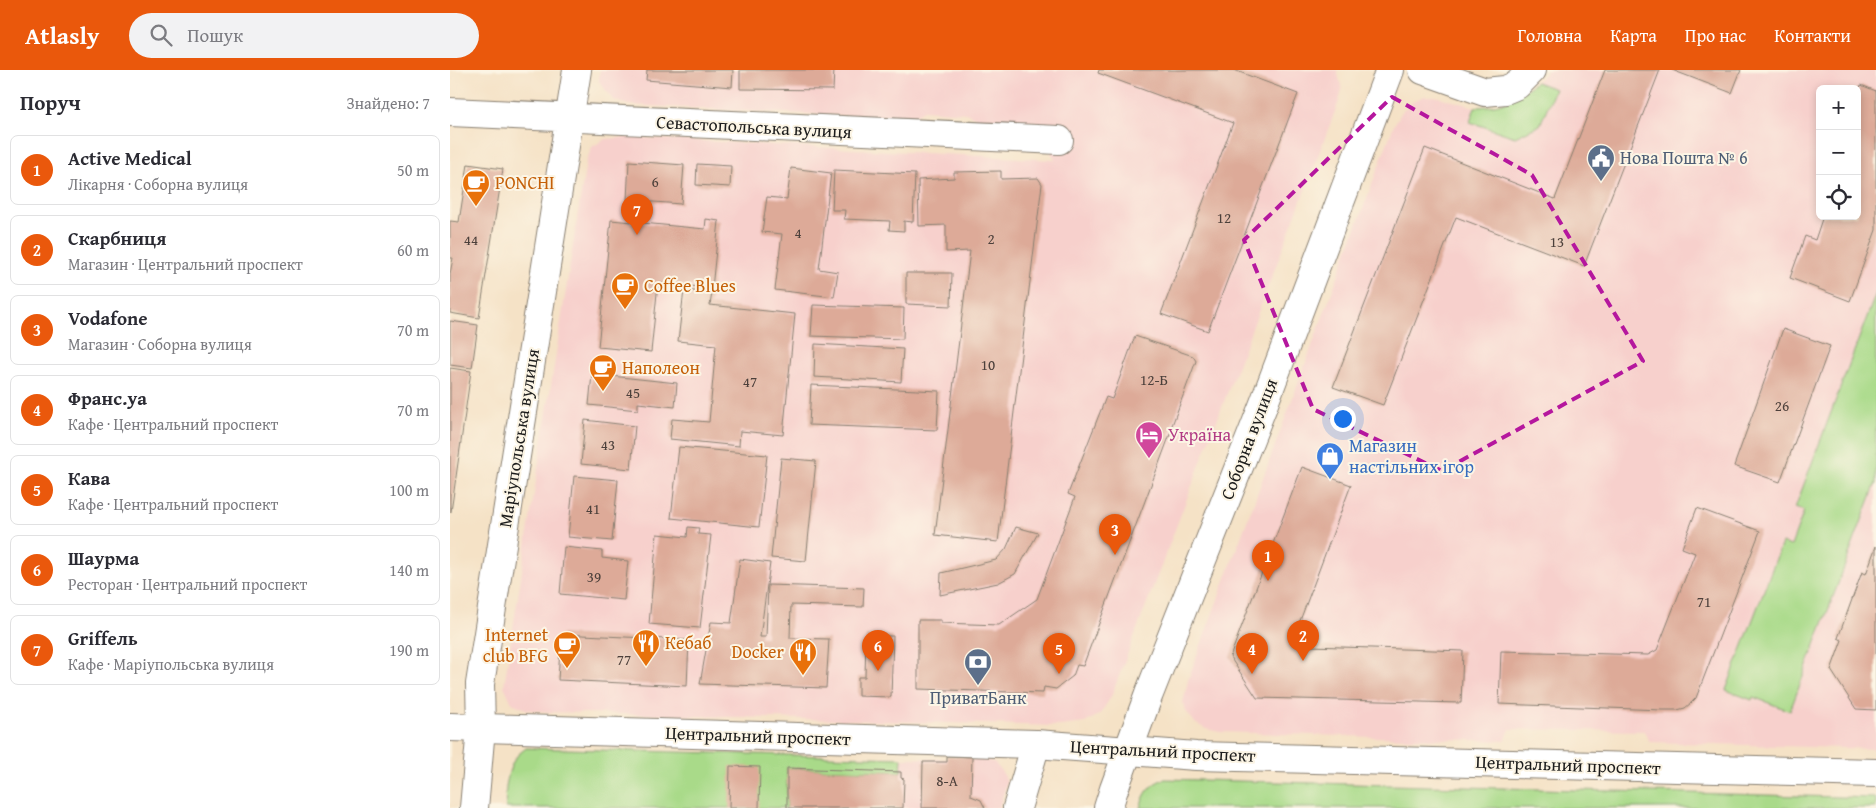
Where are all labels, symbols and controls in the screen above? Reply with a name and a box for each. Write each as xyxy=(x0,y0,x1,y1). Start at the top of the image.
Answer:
search box xyxy=(129,13,479,58)
text: Atlasly xyxy=(25,18,99,53)
icon: search xyxy=(147,21,175,49)
text: Пошук xyxy=(187,21,243,49)
text: Головна xyxy=(1517,22,1582,49)
text: Карта xyxy=(1610,22,1657,49)
text: Про нас xyxy=(1685,22,1746,49)
text: Контакти xyxy=(1774,22,1851,49)
map controls xyxy=(1816,85,1861,220)
button: + xyxy=(1816,85,1861,130)
text: Поруч xyxy=(20,87,81,118)
text: Знайдено: 7 xyxy=(347,91,430,115)
street label: Севастопольська вулиця xyxy=(656,108,852,145)
button: − xyxy=(1816,130,1861,175)
public building icon: Нова Пошта № 6 xyxy=(1586,143,1616,182)
text: Active Medical xyxy=(68,144,192,172)
place label: Нова Пошта № 6 xyxy=(1620,144,1748,171)
text: 1 xyxy=(33,158,41,182)
text: 50 m xyxy=(397,158,429,182)
cafe icon: PONCHI xyxy=(461,168,491,207)
place label: PONCHI xyxy=(495,169,555,196)
house number: 6 xyxy=(651,171,659,192)
text: Лікарня · Соборна вулиця xyxy=(68,172,248,196)
button: locate xyxy=(1816,175,1861,220)
pin: 7 xyxy=(621,194,653,235)
house number: 12 xyxy=(1217,207,1231,228)
house number: 4 xyxy=(794,222,802,243)
text: Скарбниця xyxy=(68,224,166,252)
house number: 2 xyxy=(987,228,995,249)
house number: 44 xyxy=(464,229,478,250)
house number: 13 xyxy=(1550,231,1564,252)
text: 2 xyxy=(33,238,41,262)
text: 60 m xyxy=(397,238,429,262)
text: Магазин · Центральний проспект xyxy=(68,252,303,276)
cafe icon: Coffeе Blues xyxy=(610,271,640,310)
place label: Coffeе Blues xyxy=(644,272,736,299)
text: Vodafone xyxy=(68,304,148,332)
text: 3 xyxy=(33,318,41,342)
text: 70 m xyxy=(397,318,429,342)
text: Магазин · Соборна вулиця xyxy=(68,332,252,356)
street label: Маріупольська вулиця xyxy=(491,347,546,529)
cafe icon: Наполеон xyxy=(588,353,618,392)
place label: Наполеон xyxy=(622,354,700,381)
house number: 10 xyxy=(981,354,995,375)
house number: 12-Б xyxy=(1140,369,1168,390)
house number: 47 xyxy=(743,371,757,392)
street label: Соборна вулиця xyxy=(1213,374,1284,503)
house number: 45 xyxy=(626,382,640,403)
text: Франс.уа xyxy=(68,384,147,412)
house number: 26 xyxy=(1775,395,1789,416)
text: 4 xyxy=(33,398,41,422)
text: 70 m xyxy=(397,398,429,422)
your location xyxy=(1330,406,1356,432)
text: Кафе · Центральний проспект xyxy=(68,412,278,436)
hotel icon: Україна xyxy=(1134,420,1164,459)
place label: Україна xyxy=(1168,421,1232,448)
place label: Магазин настільних ігор xyxy=(1349,432,1474,480)
house number: 43 xyxy=(601,434,615,455)
shop icon: Магазин настільних ігор xyxy=(1315,441,1345,480)
text: Кава xyxy=(68,464,110,492)
text: 5 xyxy=(33,478,41,502)
text: 100 m xyxy=(389,478,429,502)
text: Кафе · Центральний проспект xyxy=(68,492,278,516)
house number: 41 xyxy=(586,498,600,519)
pin: 3 xyxy=(1099,514,1131,555)
pin: 1 xyxy=(1252,540,1284,581)
text: Шаурма xyxy=(68,544,139,572)
text: 6 xyxy=(33,558,41,582)
text: 140 m xyxy=(389,558,429,582)
house number: 39 xyxy=(587,566,601,587)
text: Ресторан · Центральний проспект xyxy=(68,572,307,596)
house number: 71 xyxy=(1697,591,1711,612)
pin: 2 xyxy=(1287,620,1319,661)
place label: Internet club BFG xyxy=(483,621,549,669)
text: Griffeль xyxy=(68,624,138,652)
restaurant icon: Кебаб xyxy=(631,628,661,667)
place label: Кебаб xyxy=(665,629,712,656)
cafe icon: Internet club BFG xyxy=(552,630,582,669)
pin: 6 xyxy=(862,630,894,671)
pin: 5 xyxy=(1043,633,1075,674)
pin: 4 xyxy=(1236,633,1268,674)
restaurant icon: Docker xyxy=(788,637,818,676)
text: 7 xyxy=(33,638,41,662)
text: 190 m xyxy=(389,638,429,662)
place label: Docker xyxy=(732,638,785,665)
bank icon: ПриватБанк xyxy=(963,647,993,686)
house number: 77 xyxy=(617,649,631,670)
text: Кафе · Маріупольська вулиця xyxy=(68,652,274,676)
place label: ПриватБанк xyxy=(930,684,1027,711)
street label: Центральний проспект xyxy=(665,719,851,752)
street label: Центральний проспект xyxy=(1070,732,1257,769)
street label: Центральний проспект xyxy=(1475,748,1661,781)
house number: 8-А xyxy=(936,770,958,791)

